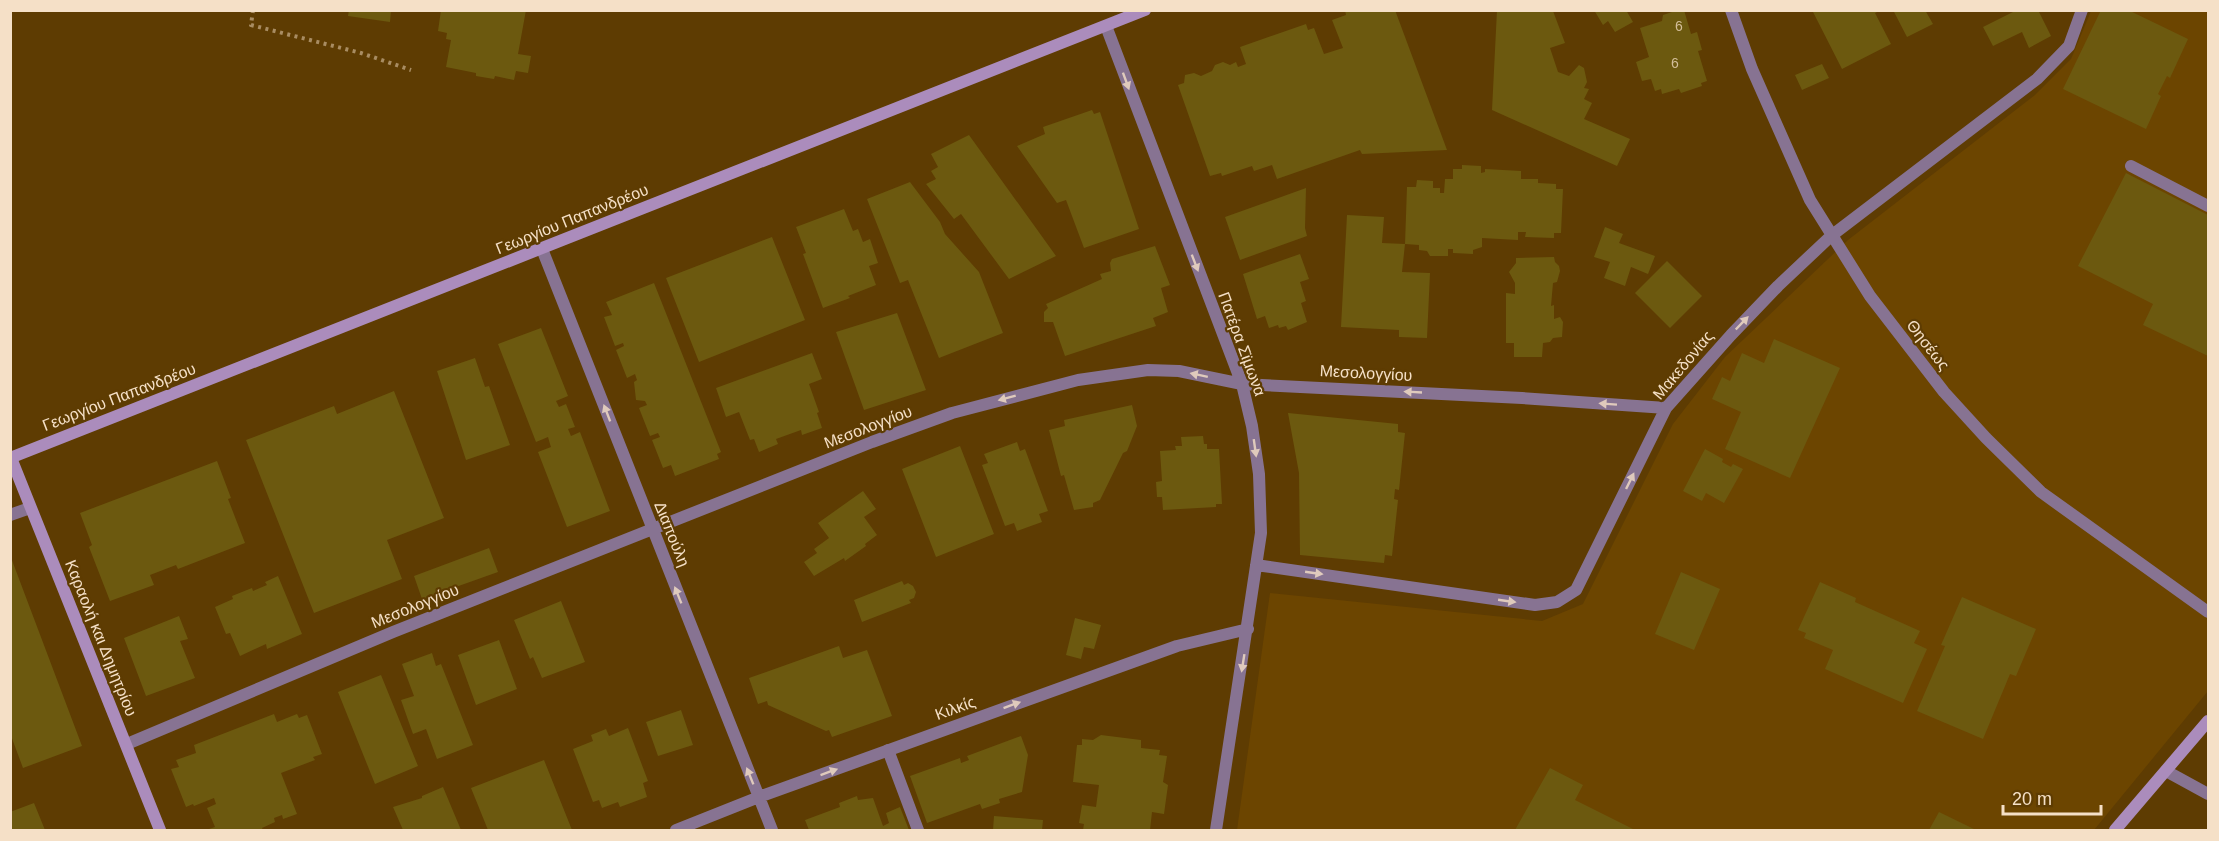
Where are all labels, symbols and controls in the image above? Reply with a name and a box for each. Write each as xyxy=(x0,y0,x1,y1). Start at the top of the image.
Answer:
house number: 6 xyxy=(1675,18,1683,34)
house number: 6 xyxy=(1671,55,1679,71)
one-way arrow xyxy=(1122,72,1132,90)
street label: Γεωργίου Παπανδρέου xyxy=(493,181,651,257)
one-way arrow xyxy=(1190,255,1200,273)
street label: Πατέρα Σϊμωνα xyxy=(1215,290,1269,398)
one-way arrow xyxy=(1735,316,1749,331)
street label: Θησέως xyxy=(1903,317,1953,374)
street label: Μακεδονίας xyxy=(1649,327,1717,403)
street label: Γεωργίου Παπανδρέου xyxy=(40,360,198,434)
street label: Μεσολογγίου xyxy=(1319,362,1413,384)
one-way arrow xyxy=(1189,369,1208,379)
one-way arrow xyxy=(1404,388,1423,397)
one-way arrow xyxy=(998,394,1016,404)
one-way arrow xyxy=(1599,399,1618,408)
street label: Μεσολογγίου xyxy=(822,402,914,452)
one-way arrow xyxy=(602,404,612,422)
one-way arrow xyxy=(1250,439,1259,458)
one-way arrow xyxy=(1626,472,1635,489)
street label: Διαπούλη xyxy=(651,499,693,569)
street label: Καραολή και Δημητρίου xyxy=(62,558,140,718)
one-way arrow xyxy=(1305,569,1324,578)
street label: Μεσολογγίου xyxy=(369,581,461,631)
one-way arrow xyxy=(673,586,682,604)
one-way arrow xyxy=(1498,597,1517,606)
one-way arrow xyxy=(1238,653,1247,672)
street label: Κιλκίς xyxy=(933,693,978,723)
one-way arrow xyxy=(1003,700,1021,710)
one-way arrow xyxy=(820,766,838,776)
one-way arrow xyxy=(745,767,754,785)
scale bar xyxy=(2003,778,2100,816)
text: 20 m xyxy=(2012,789,2052,809)

